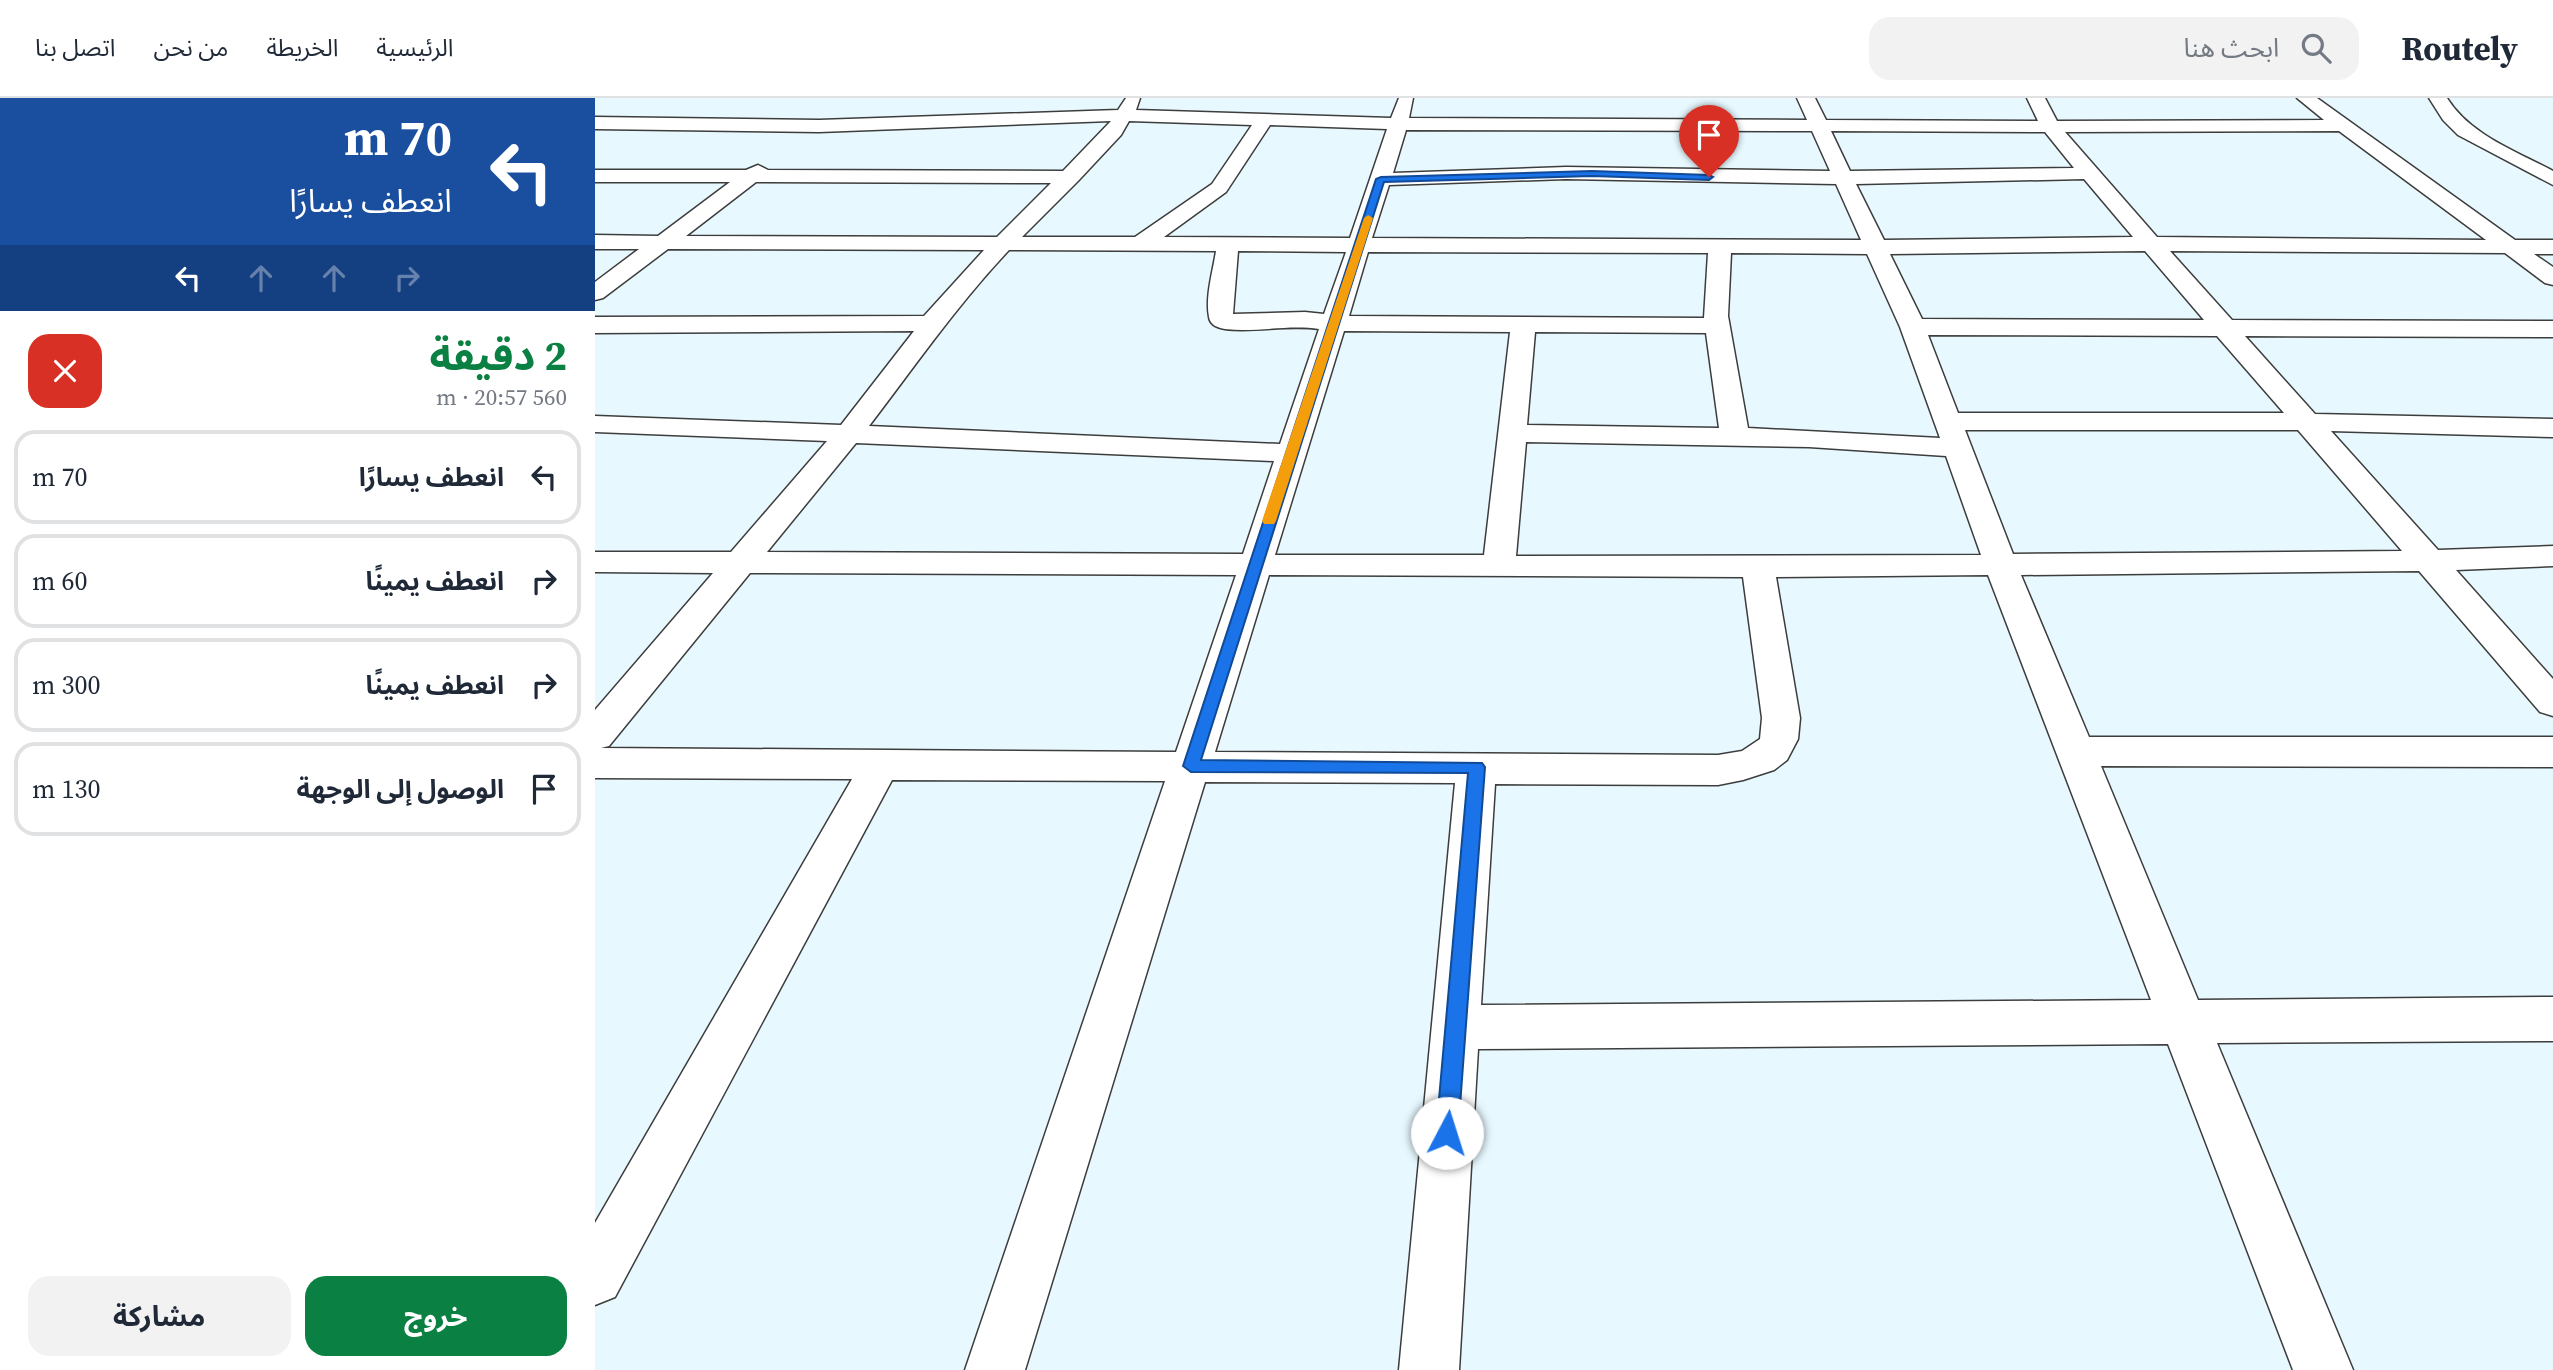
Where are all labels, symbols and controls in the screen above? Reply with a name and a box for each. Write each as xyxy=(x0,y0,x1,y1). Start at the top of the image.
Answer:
search box xyxy=(1869,17,2359,80)
text: Routely xyxy=(2401,26,2518,71)
icon: search xyxy=(2297,29,2335,67)
text: ابحث هنا xyxy=(2184,30,2279,66)
text: اتصل بنا xyxy=(35,31,115,64)
text: من نحن xyxy=(153,31,228,64)
text: الخريطة xyxy=(266,31,338,64)
text: الرئيسية xyxy=(376,31,454,64)
text: 70 m xyxy=(344,104,452,171)
pin xyxy=(1679,105,1739,177)
icon: arrive xyxy=(1690,116,1728,154)
icon: left xyxy=(476,126,567,217)
text: انعطف يسارًا xyxy=(289,179,452,223)
icon: left xyxy=(169,259,207,297)
icon: ahead xyxy=(242,259,280,297)
icon: ahead xyxy=(315,259,353,297)
icon: right xyxy=(388,259,426,297)
text: 2 دقيقة xyxy=(430,326,567,384)
button: close xyxy=(28,334,102,408)
text: 560 m · 20:57 xyxy=(436,381,567,413)
icon: left xyxy=(525,458,563,496)
text: 70 m xyxy=(32,459,88,495)
text: انعطف يسارًا xyxy=(359,459,504,495)
icon: right xyxy=(525,562,563,600)
text: 60 m xyxy=(32,563,88,599)
text: انعطف يمينًا xyxy=(365,563,504,599)
icon: right xyxy=(525,666,563,704)
text: 300 m xyxy=(32,667,101,703)
text: انعطف يمينًا xyxy=(365,667,504,703)
icon: arrive xyxy=(525,770,563,808)
text: 130 m xyxy=(32,771,101,807)
text: الوصول إلى الوجهة xyxy=(297,771,504,807)
position arrow xyxy=(1410,1096,1484,1170)
button: مشاركة xyxy=(28,1276,291,1356)
button: خروج xyxy=(305,1276,567,1356)

